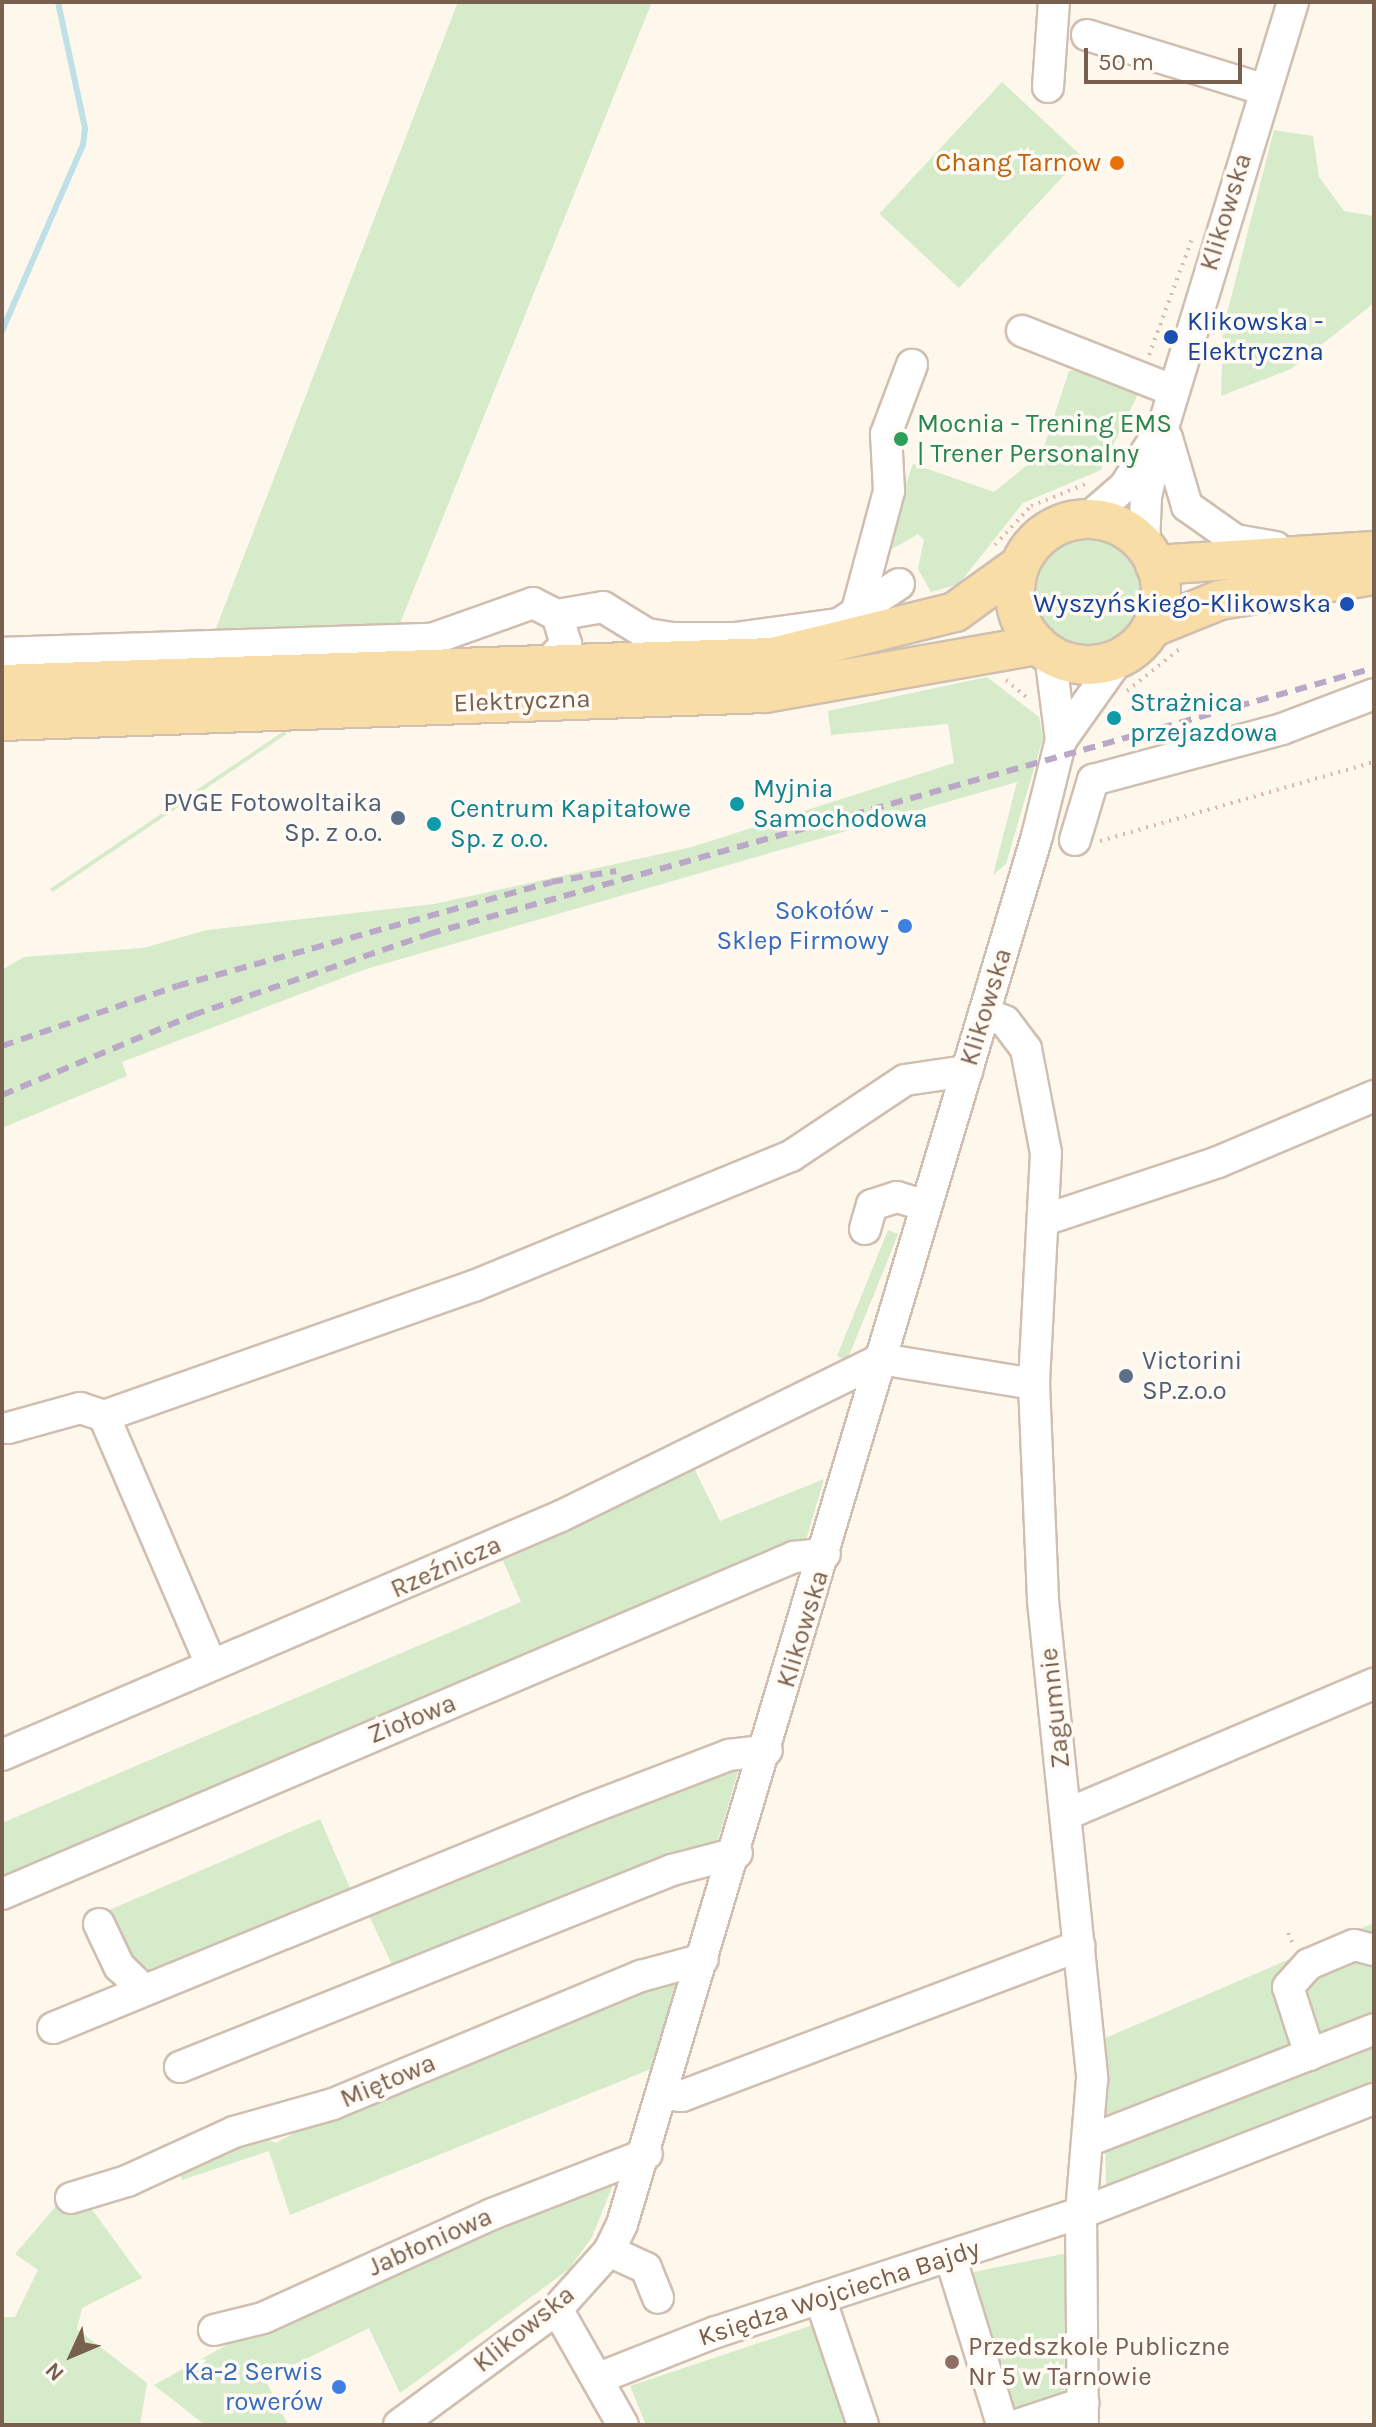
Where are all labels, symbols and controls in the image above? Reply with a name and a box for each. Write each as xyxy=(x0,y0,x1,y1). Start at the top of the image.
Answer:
scale bar xyxy=(1088,32,1246,82)
text: 50 m xyxy=(1098,48,1154,76)
place label: Chang Tarnow xyxy=(935,147,1101,179)
street label: Klikowska xyxy=(1193,150,1259,274)
marker: Chang Tarnow xyxy=(1108,154,1126,172)
place label: Klikowska - Elektryczna xyxy=(1187,306,1324,368)
marker: Klikowska - Elektryczna xyxy=(1162,328,1180,346)
place label: Mocnia - Trening EMS | Trener Personalny xyxy=(917,408,1172,470)
marker: Mocnia - Trening EMS | Trener Personalny xyxy=(892,430,910,448)
place label: Wyszyńskiego-Klikowska xyxy=(1033,588,1331,620)
marker: Wyszyńskiego-Klikowska xyxy=(1338,595,1356,613)
street label: Elektryczna xyxy=(453,683,591,719)
place label: Strażnica przejazdowa xyxy=(1130,687,1278,748)
marker: Strażnica przejazdowa xyxy=(1105,709,1123,727)
place label: Myjnia Samochodowa xyxy=(753,773,928,834)
place label: PVGE Fotowoltaika Sp. z o.o. xyxy=(163,787,382,848)
place label: Centrum Kapitałowe Sp. z o.o. xyxy=(450,793,691,854)
marker: Myjnia Samochodowa xyxy=(728,795,746,813)
marker: PVGE Fotowoltaika Sp. z o.o. xyxy=(389,809,407,827)
marker: Centrum Kapitałowe Sp. z o.o. xyxy=(425,815,443,833)
place label: Sokołów - Sklep Firmowy xyxy=(716,895,889,956)
marker: Sokołów - Sklep Firmowy xyxy=(896,917,914,935)
street label: Klikowska xyxy=(953,945,1019,1069)
place label: Victorini SP.z.o.o xyxy=(1142,1345,1242,1406)
marker: Victorini SP.z.o.o xyxy=(1117,1367,1135,1385)
street label: Rzeźnicza xyxy=(386,1529,506,1605)
street label: Klikowska xyxy=(770,1567,836,1691)
street label: Zagumnie xyxy=(1033,1646,1077,1770)
street label: Ziołowa xyxy=(364,1687,460,1751)
street label: Miętowa xyxy=(336,2047,440,2115)
street label: Jabłoniowa xyxy=(363,2201,497,2283)
street label: Księdza Wojciecha Bajdy xyxy=(694,2233,984,2353)
street label: Klikowska xyxy=(467,2279,581,2379)
north arrow xyxy=(32,2315,112,2395)
place label: Przedszkole Publiczne Nr 5 w Tarnowie xyxy=(968,2331,1230,2392)
marker: Przedszkole Publiczne Nr 5 w Tarnowie xyxy=(943,2353,961,2371)
place label: Ka-2 Serwis rowerów xyxy=(184,2356,323,2418)
text: N xyxy=(40,2357,70,2386)
marker: Ka-2 Serwis rowerów xyxy=(330,2378,348,2396)

